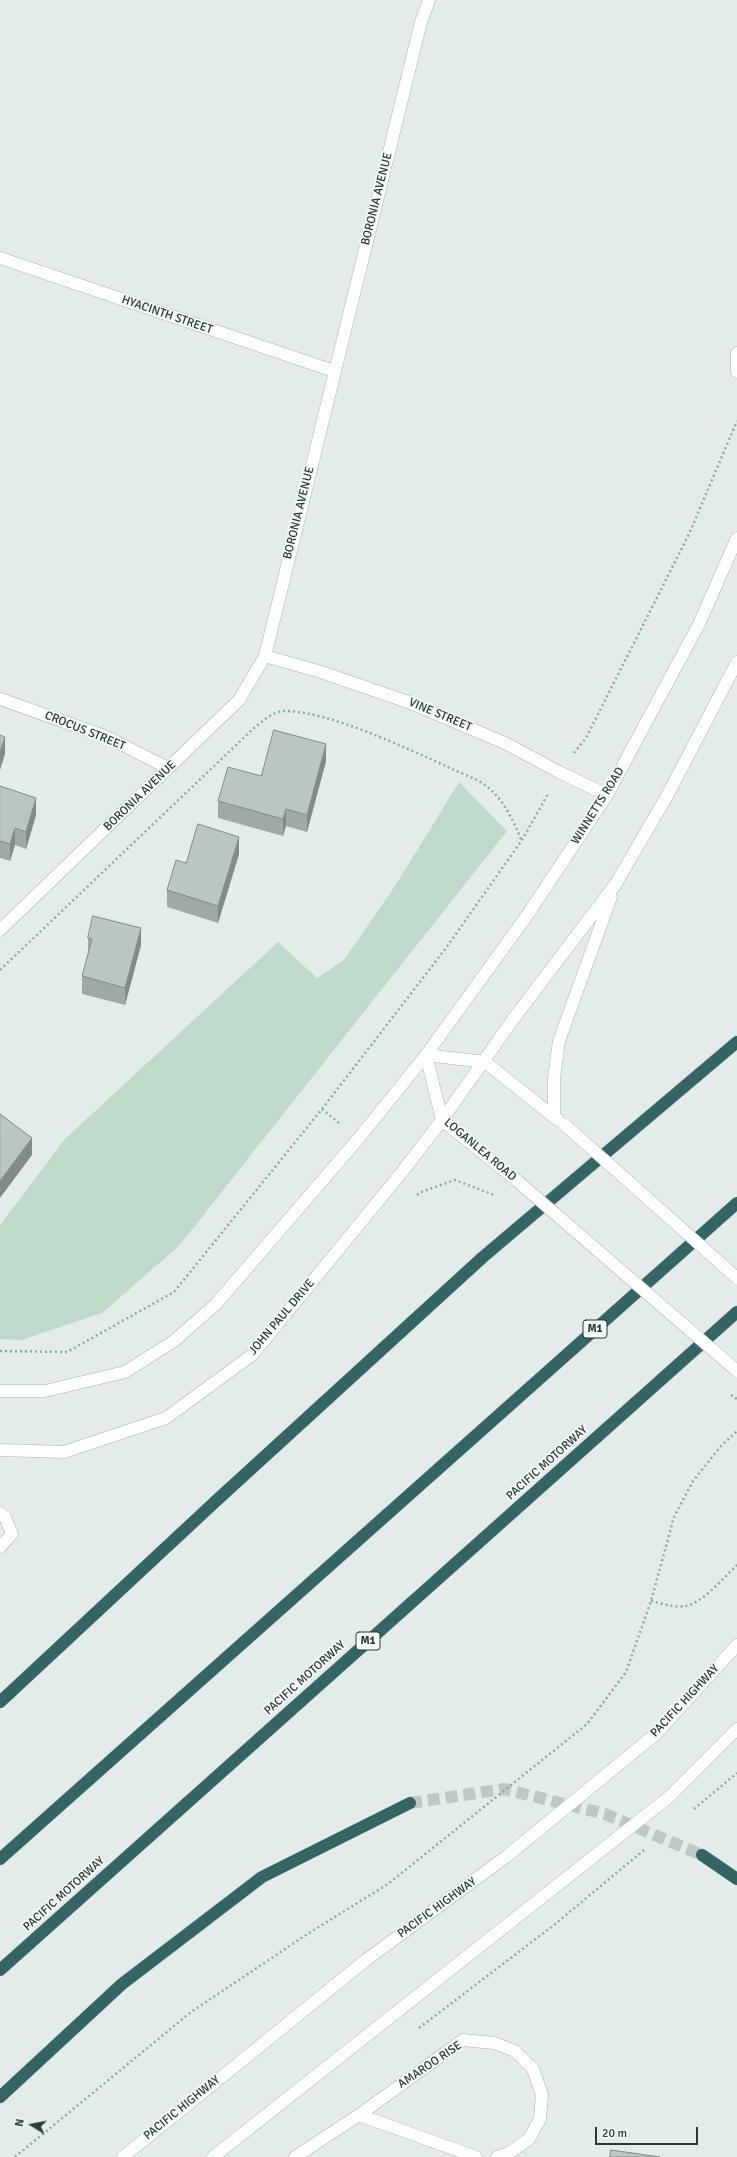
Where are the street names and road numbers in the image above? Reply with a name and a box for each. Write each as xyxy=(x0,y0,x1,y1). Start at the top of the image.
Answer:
street label: BORONIA AVENUE xyxy=(359,151,395,247)
street label: HYACINTH STREET xyxy=(120,293,214,337)
street label: BORONIA AVENUE xyxy=(281,465,317,561)
street label: VINE STREET xyxy=(406,695,474,735)
street label: CROCUS STREET xyxy=(43,708,127,754)
street label: BORONIA AVENUE xyxy=(101,758,179,834)
street label: WINNETTS ROAD xyxy=(569,765,627,847)
street label: LOGANLEA ROAD xyxy=(441,1116,519,1184)
street label: JOHN PAUL DRIVE xyxy=(246,1276,318,1358)
road number: M1 xyxy=(583,1320,607,1338)
street label: PACIFIC MOTORWAY xyxy=(503,1423,591,1503)
road number: M1 xyxy=(356,1632,380,1650)
street label: PACIFIC MOTORWAY xyxy=(261,1638,349,1718)
street label: PACIFIC HIGHWAY xyxy=(648,1662,722,1740)
street label: PACIFIC MOTORWAY xyxy=(20,1854,108,1934)
street label: PACIFIC HIGHWAY xyxy=(395,1875,479,1941)
street label: AMAROO RISE xyxy=(395,2038,465,2092)
street label: PACIFIC HIGHWAY xyxy=(141,2073,223,2143)

